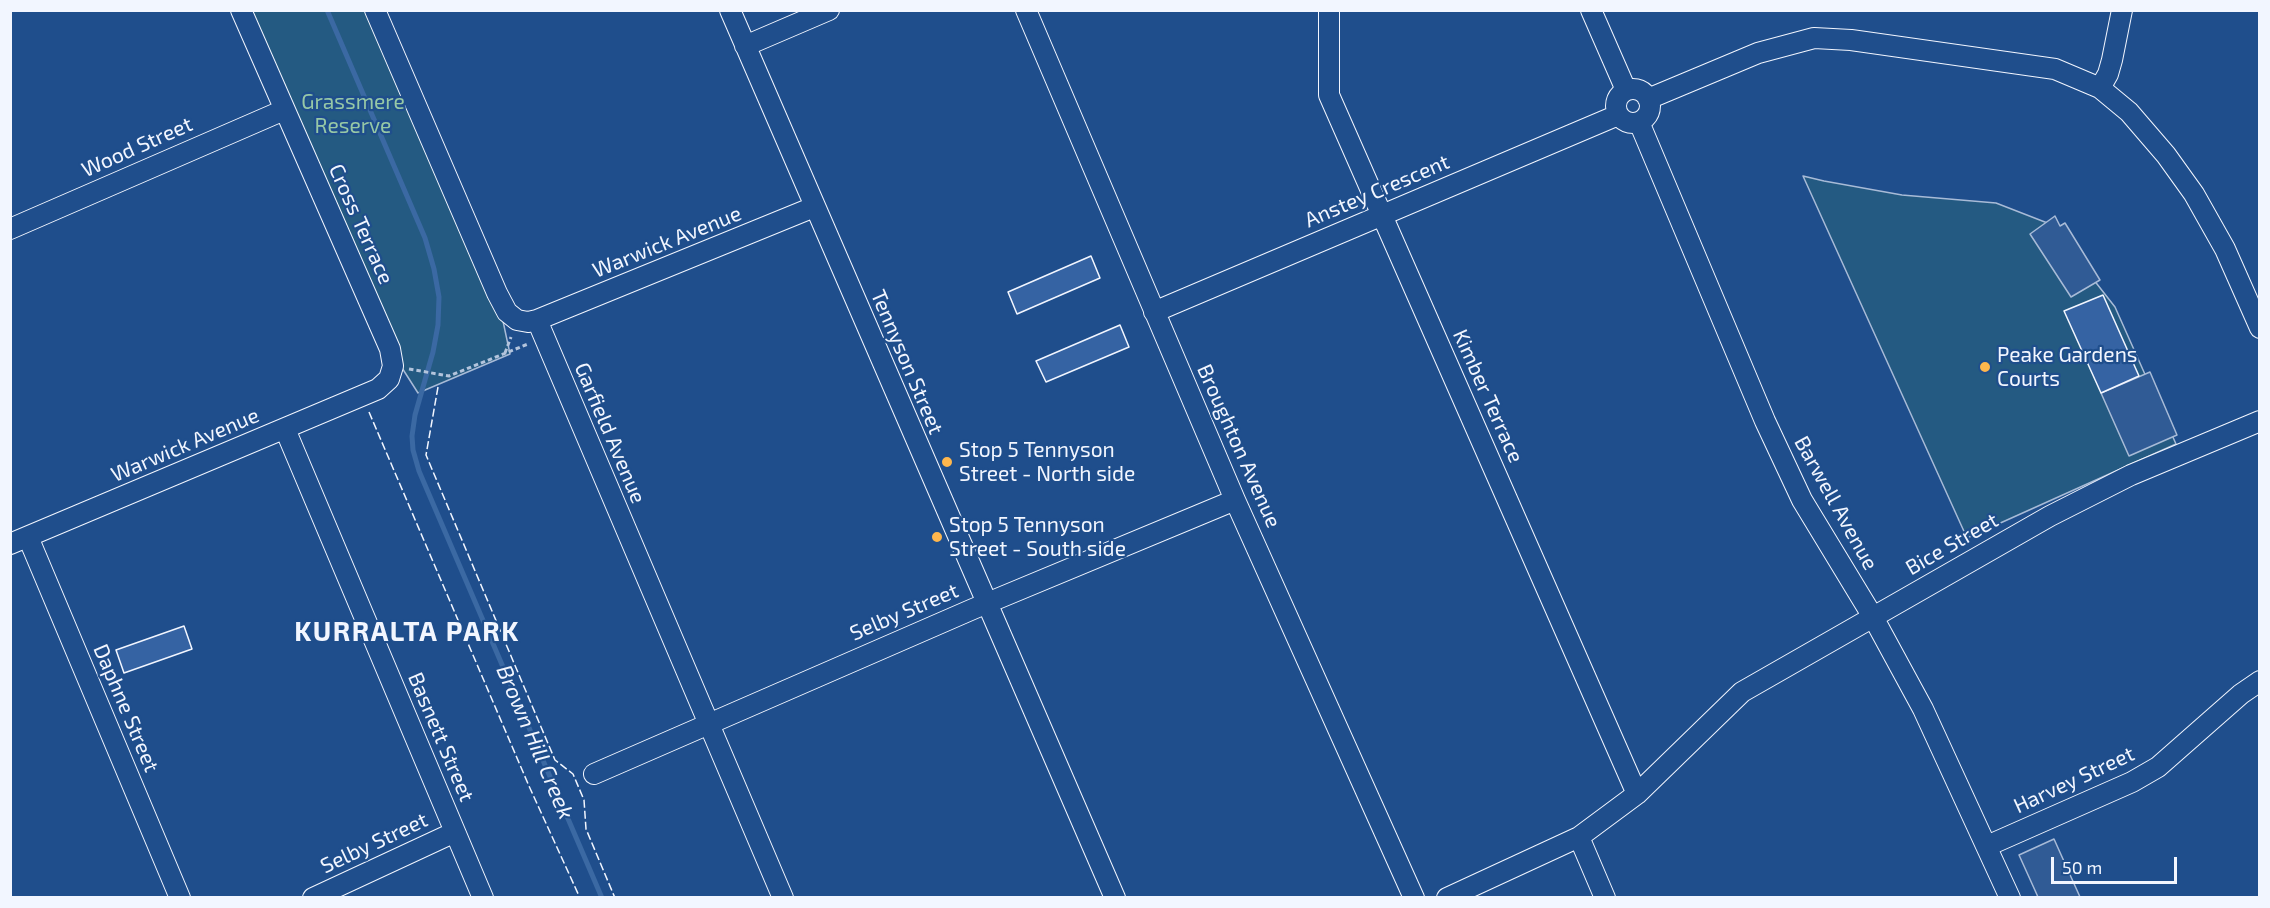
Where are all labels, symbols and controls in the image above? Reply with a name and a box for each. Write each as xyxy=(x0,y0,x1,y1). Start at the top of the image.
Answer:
park label: Grassmere Reserve xyxy=(301,89,405,139)
street label: Wood Street xyxy=(78,111,196,183)
street label: Anstey Crescent xyxy=(1301,149,1453,233)
street label: Cross Terrace xyxy=(323,160,399,288)
street label: Warwick Avenue xyxy=(589,201,745,283)
street label: Tennyson Street xyxy=(865,286,949,438)
street label: Kimber Terrace xyxy=(1447,325,1529,467)
place label: Peake Gardens Courts xyxy=(1997,342,2138,392)
street label: Garfield Avenue xyxy=(569,359,651,507)
street label: Broughton Avenue xyxy=(1192,360,1286,532)
marker: Peake Gardens Courts xyxy=(1978,360,1992,374)
street label: Warwick Avenue xyxy=(107,403,263,487)
street label: Barwell Avenue xyxy=(1789,432,1883,574)
place label: Stop 5 Tennyson Street - North side xyxy=(959,437,1135,487)
marker: Stop 5 Tennyson Street - North side xyxy=(940,455,954,469)
street label: Bice Street xyxy=(1901,507,2003,581)
place label: Stop 5 Tennyson Street - South side xyxy=(949,512,1126,562)
marker: Stop 5 Tennyson Street - South side xyxy=(930,530,944,544)
street label: Selby Street xyxy=(846,578,962,646)
district label: KURRALTA PARK xyxy=(294,616,520,648)
street label: Daphne Street xyxy=(88,640,164,776)
water label: Brown Hill Creek xyxy=(491,661,579,823)
street label: Basnett Street xyxy=(402,669,480,805)
street label: Harvey Street xyxy=(2010,741,2138,819)
street label: Selby Street xyxy=(316,807,432,879)
scale bar xyxy=(2054,845,2180,883)
text: 50 m xyxy=(2062,856,2102,878)

